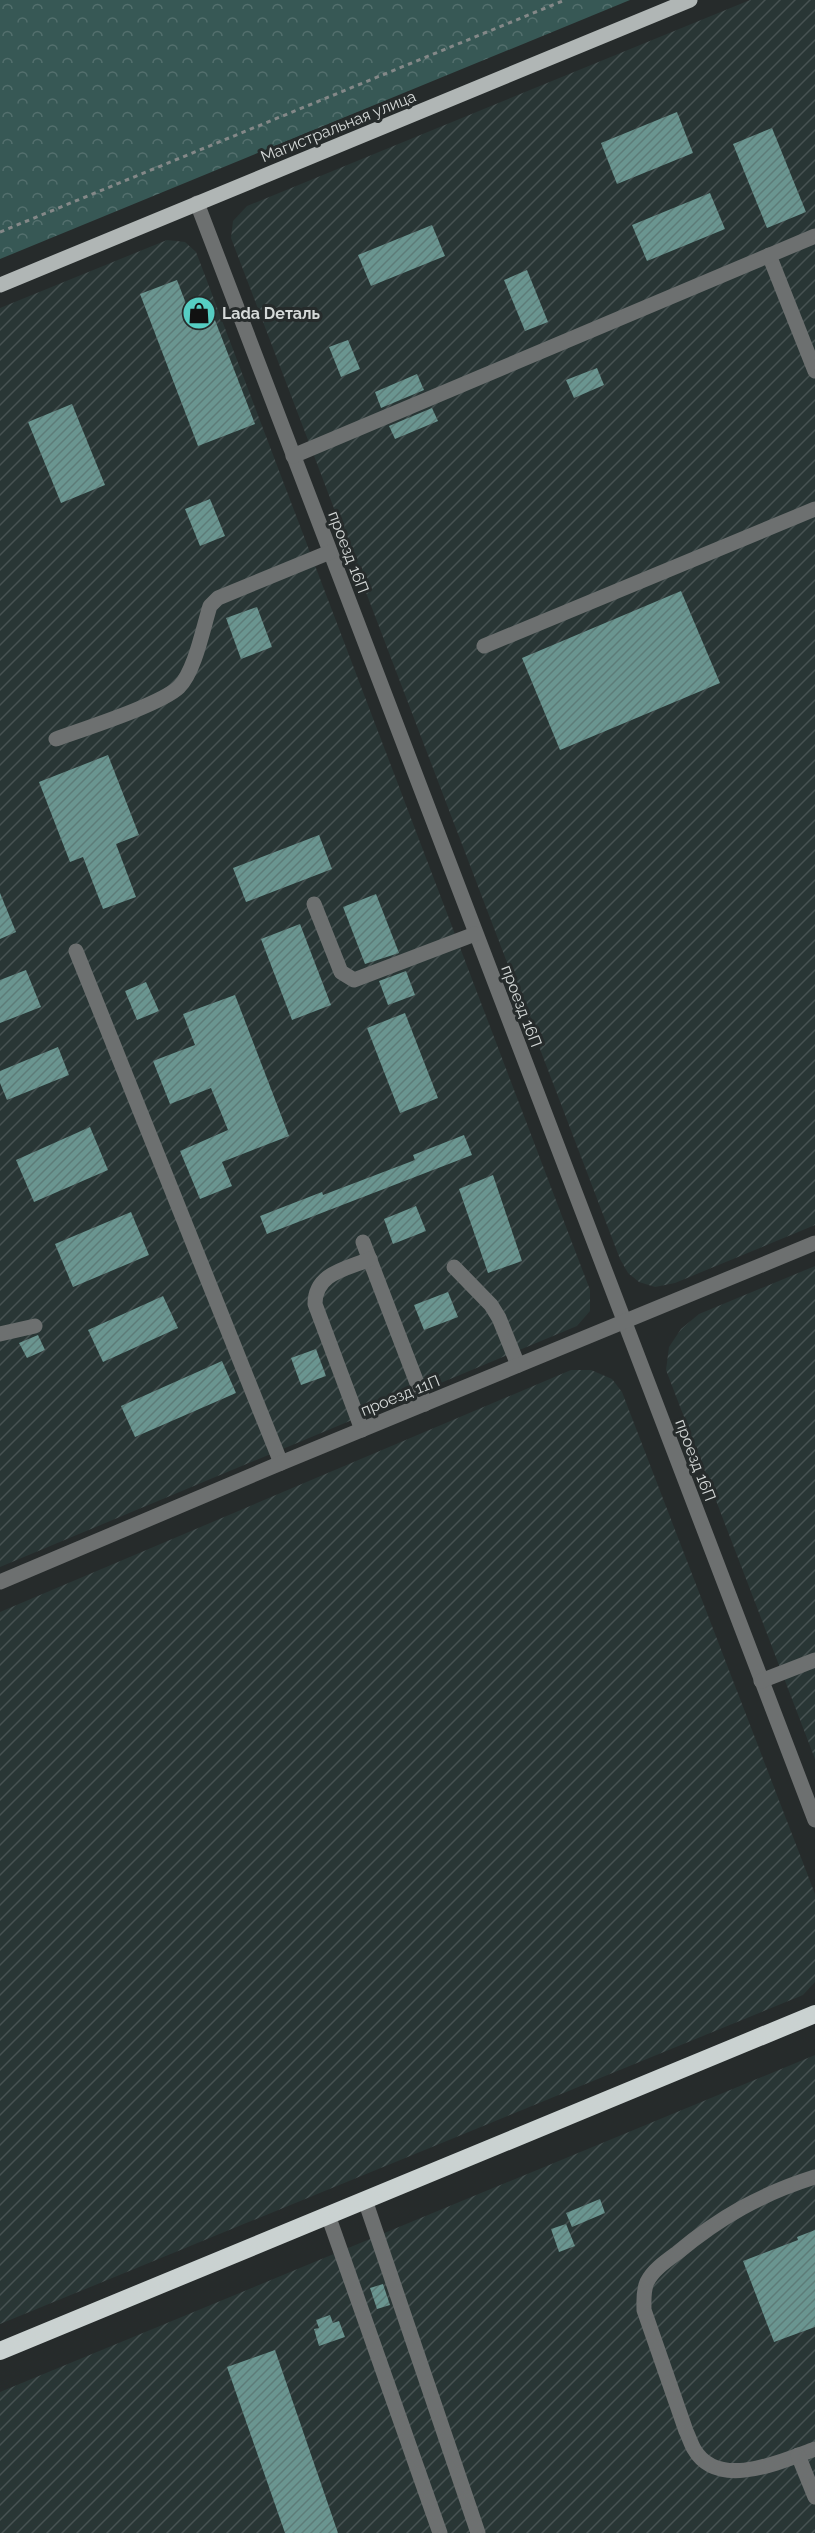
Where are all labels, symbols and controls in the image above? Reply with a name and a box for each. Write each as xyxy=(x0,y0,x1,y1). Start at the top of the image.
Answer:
street label: Магистральная улица xyxy=(258,87,419,166)
shop icon: Lada Dеталь xyxy=(181,295,217,331)
place label: Lada Dеталь xyxy=(222,304,321,323)
street label: проезд 16П xyxy=(324,508,373,596)
street label: проезд 16П xyxy=(497,962,546,1050)
street label: проезд 11П xyxy=(358,1371,443,1420)
street label: проезд 16П xyxy=(671,1416,720,1504)

